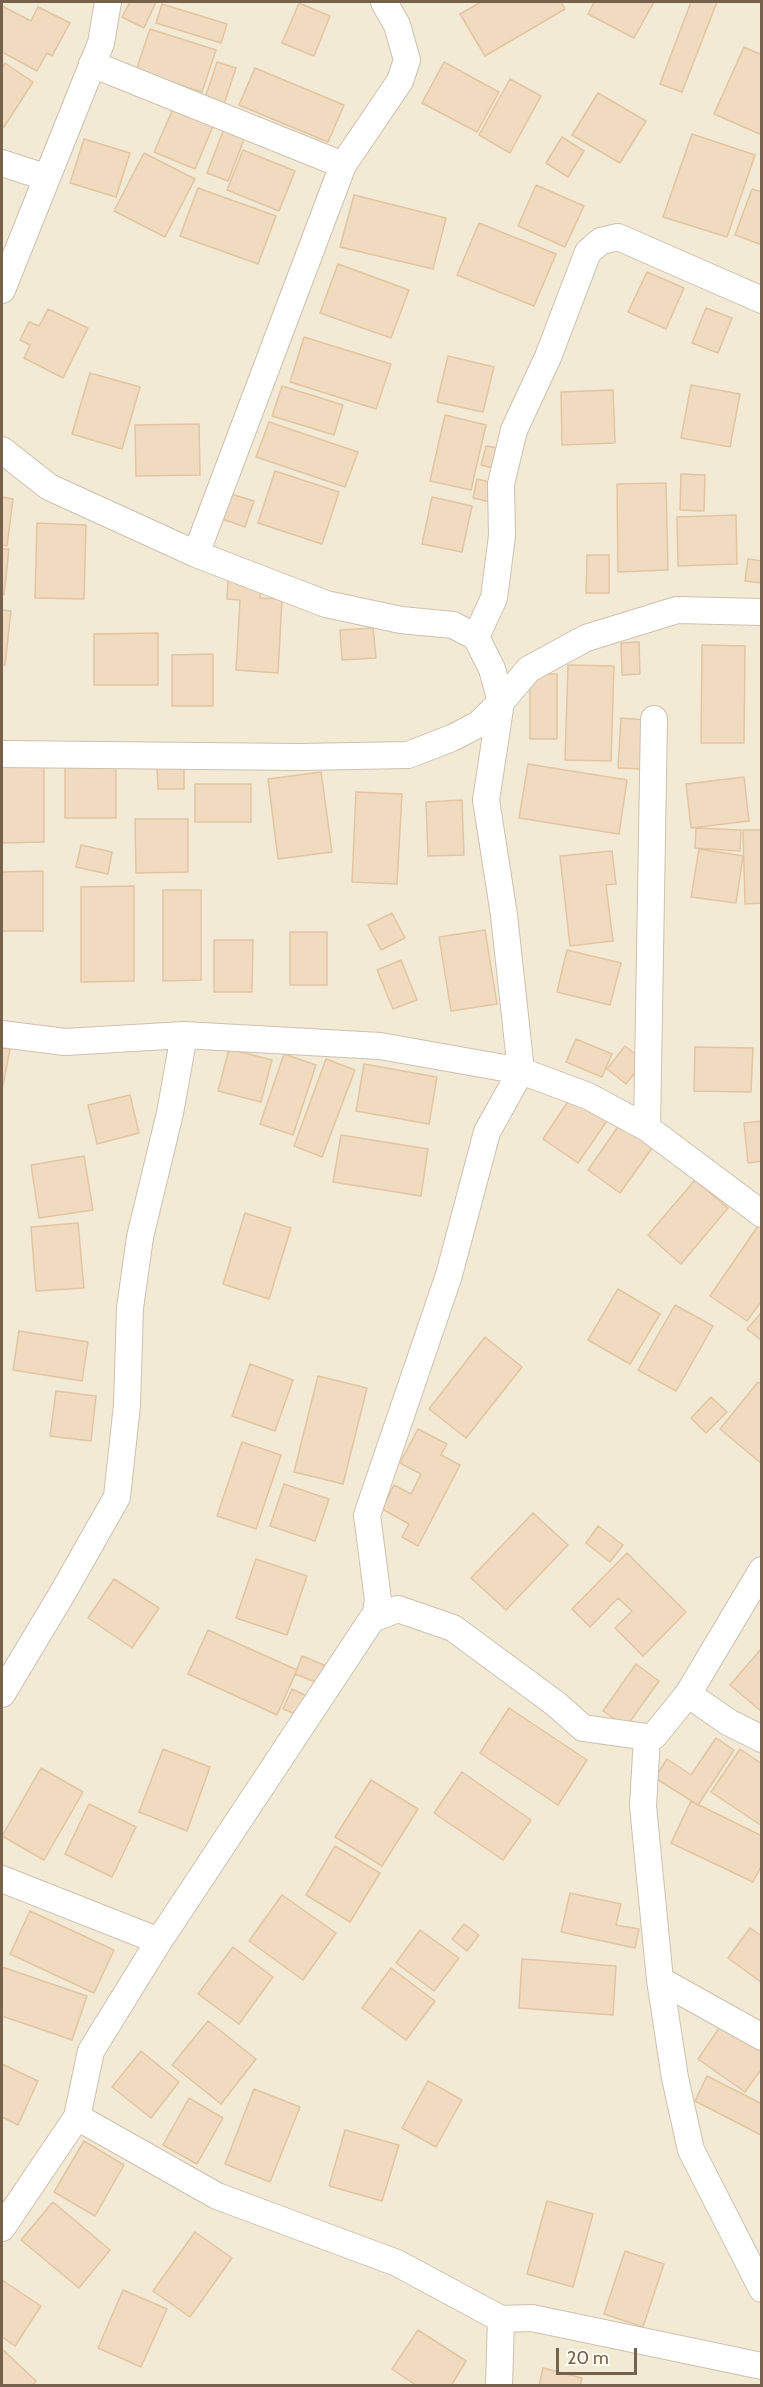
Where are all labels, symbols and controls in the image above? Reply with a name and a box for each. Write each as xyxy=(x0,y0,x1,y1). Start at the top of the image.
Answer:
scale bar xyxy=(559,2336,640,2374)
text: 20 m xyxy=(567,2347,609,2369)

